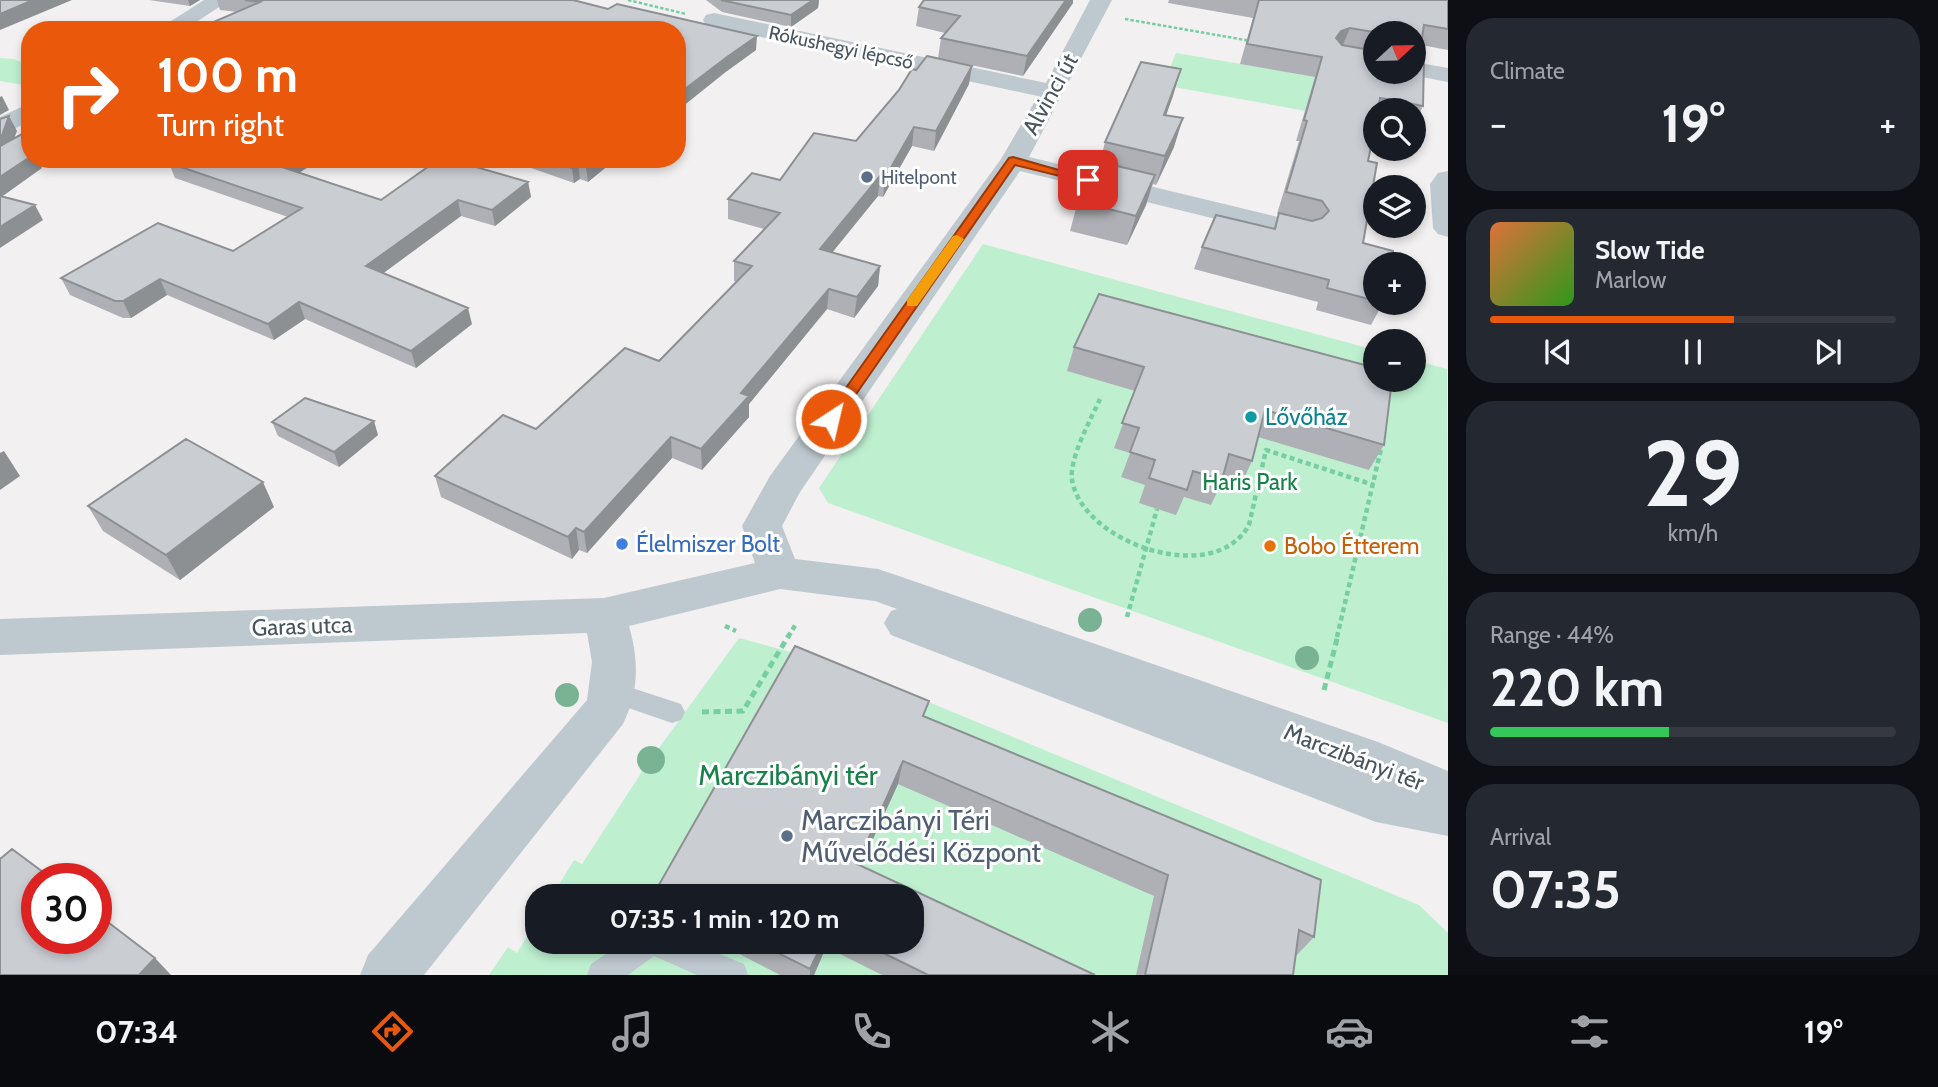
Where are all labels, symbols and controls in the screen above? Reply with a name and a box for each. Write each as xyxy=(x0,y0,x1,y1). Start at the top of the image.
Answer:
street label: Rókushegyi lépcső xyxy=(767,21,915,74)
north arrow xyxy=(1363,21,1426,84)
map controls xyxy=(1363,21,1426,392)
text: 100 m xyxy=(157,45,298,104)
street label: Alvinci út xyxy=(1016,48,1084,140)
icon: right xyxy=(42,49,133,140)
text: Climate xyxy=(1490,57,1565,85)
text: 19° xyxy=(1661,92,1725,155)
button: search xyxy=(1363,98,1426,161)
text: − xyxy=(1490,100,1507,147)
text: + xyxy=(1879,100,1896,147)
text: Turn right xyxy=(157,105,284,144)
pin xyxy=(1058,150,1118,210)
icon: arrive xyxy=(1069,161,1107,199)
place label: Hitelpont xyxy=(881,166,957,189)
marker: Hitelpont xyxy=(859,169,875,185)
button: layers xyxy=(1363,175,1426,238)
text: Slow Tide xyxy=(1595,234,1705,266)
button: + xyxy=(1363,252,1426,315)
text: Marlow xyxy=(1595,266,1666,294)
button: − xyxy=(1363,329,1426,392)
icon: previous xyxy=(1539,333,1577,371)
icon: pause xyxy=(1674,333,1712,371)
icon: next xyxy=(1809,333,1847,371)
position arrow xyxy=(794,382,868,456)
place label: Lővőház xyxy=(1265,403,1348,431)
marker: Lővőház xyxy=(1243,409,1259,425)
text: 29 xyxy=(1643,418,1743,529)
park label: Haris Park xyxy=(1202,468,1298,496)
text: km/h xyxy=(1668,519,1718,547)
place label: Élelmiszer Bolt xyxy=(636,529,780,558)
place label: Bobo Étterem xyxy=(1284,531,1420,560)
marker: Élelmiszer Bolt xyxy=(614,536,630,552)
marker: Bobo Étterem xyxy=(1262,538,1278,554)
street label: Garas utca xyxy=(251,610,353,642)
text: Range · 44% xyxy=(1490,621,1614,649)
text: 220 km xyxy=(1490,656,1664,719)
street label: Marczibányi tér xyxy=(1280,718,1429,797)
park label: Marczibányi tér xyxy=(698,758,878,792)
place label: Marczibányi Téri Művelődési Központ xyxy=(801,803,1041,869)
text: Arrival xyxy=(1490,823,1551,851)
marker: Marczibányi Téri Művelődési Központ xyxy=(779,828,795,844)
text: 07:35 xyxy=(1490,858,1621,921)
speed limit sign: 30 xyxy=(21,863,112,954)
text: 07:35 · 1 min · 120 m xyxy=(610,903,839,935)
icon: directions xyxy=(368,1007,417,1056)
icon: music xyxy=(608,1007,657,1056)
icon: phone xyxy=(847,1007,896,1056)
icon: climate xyxy=(1086,1007,1135,1056)
icon: car xyxy=(1325,1007,1374,1056)
icon: filters xyxy=(1565,1007,1614,1056)
text: 07:34 xyxy=(95,1012,178,1051)
text: 19° xyxy=(1804,1012,1843,1051)

